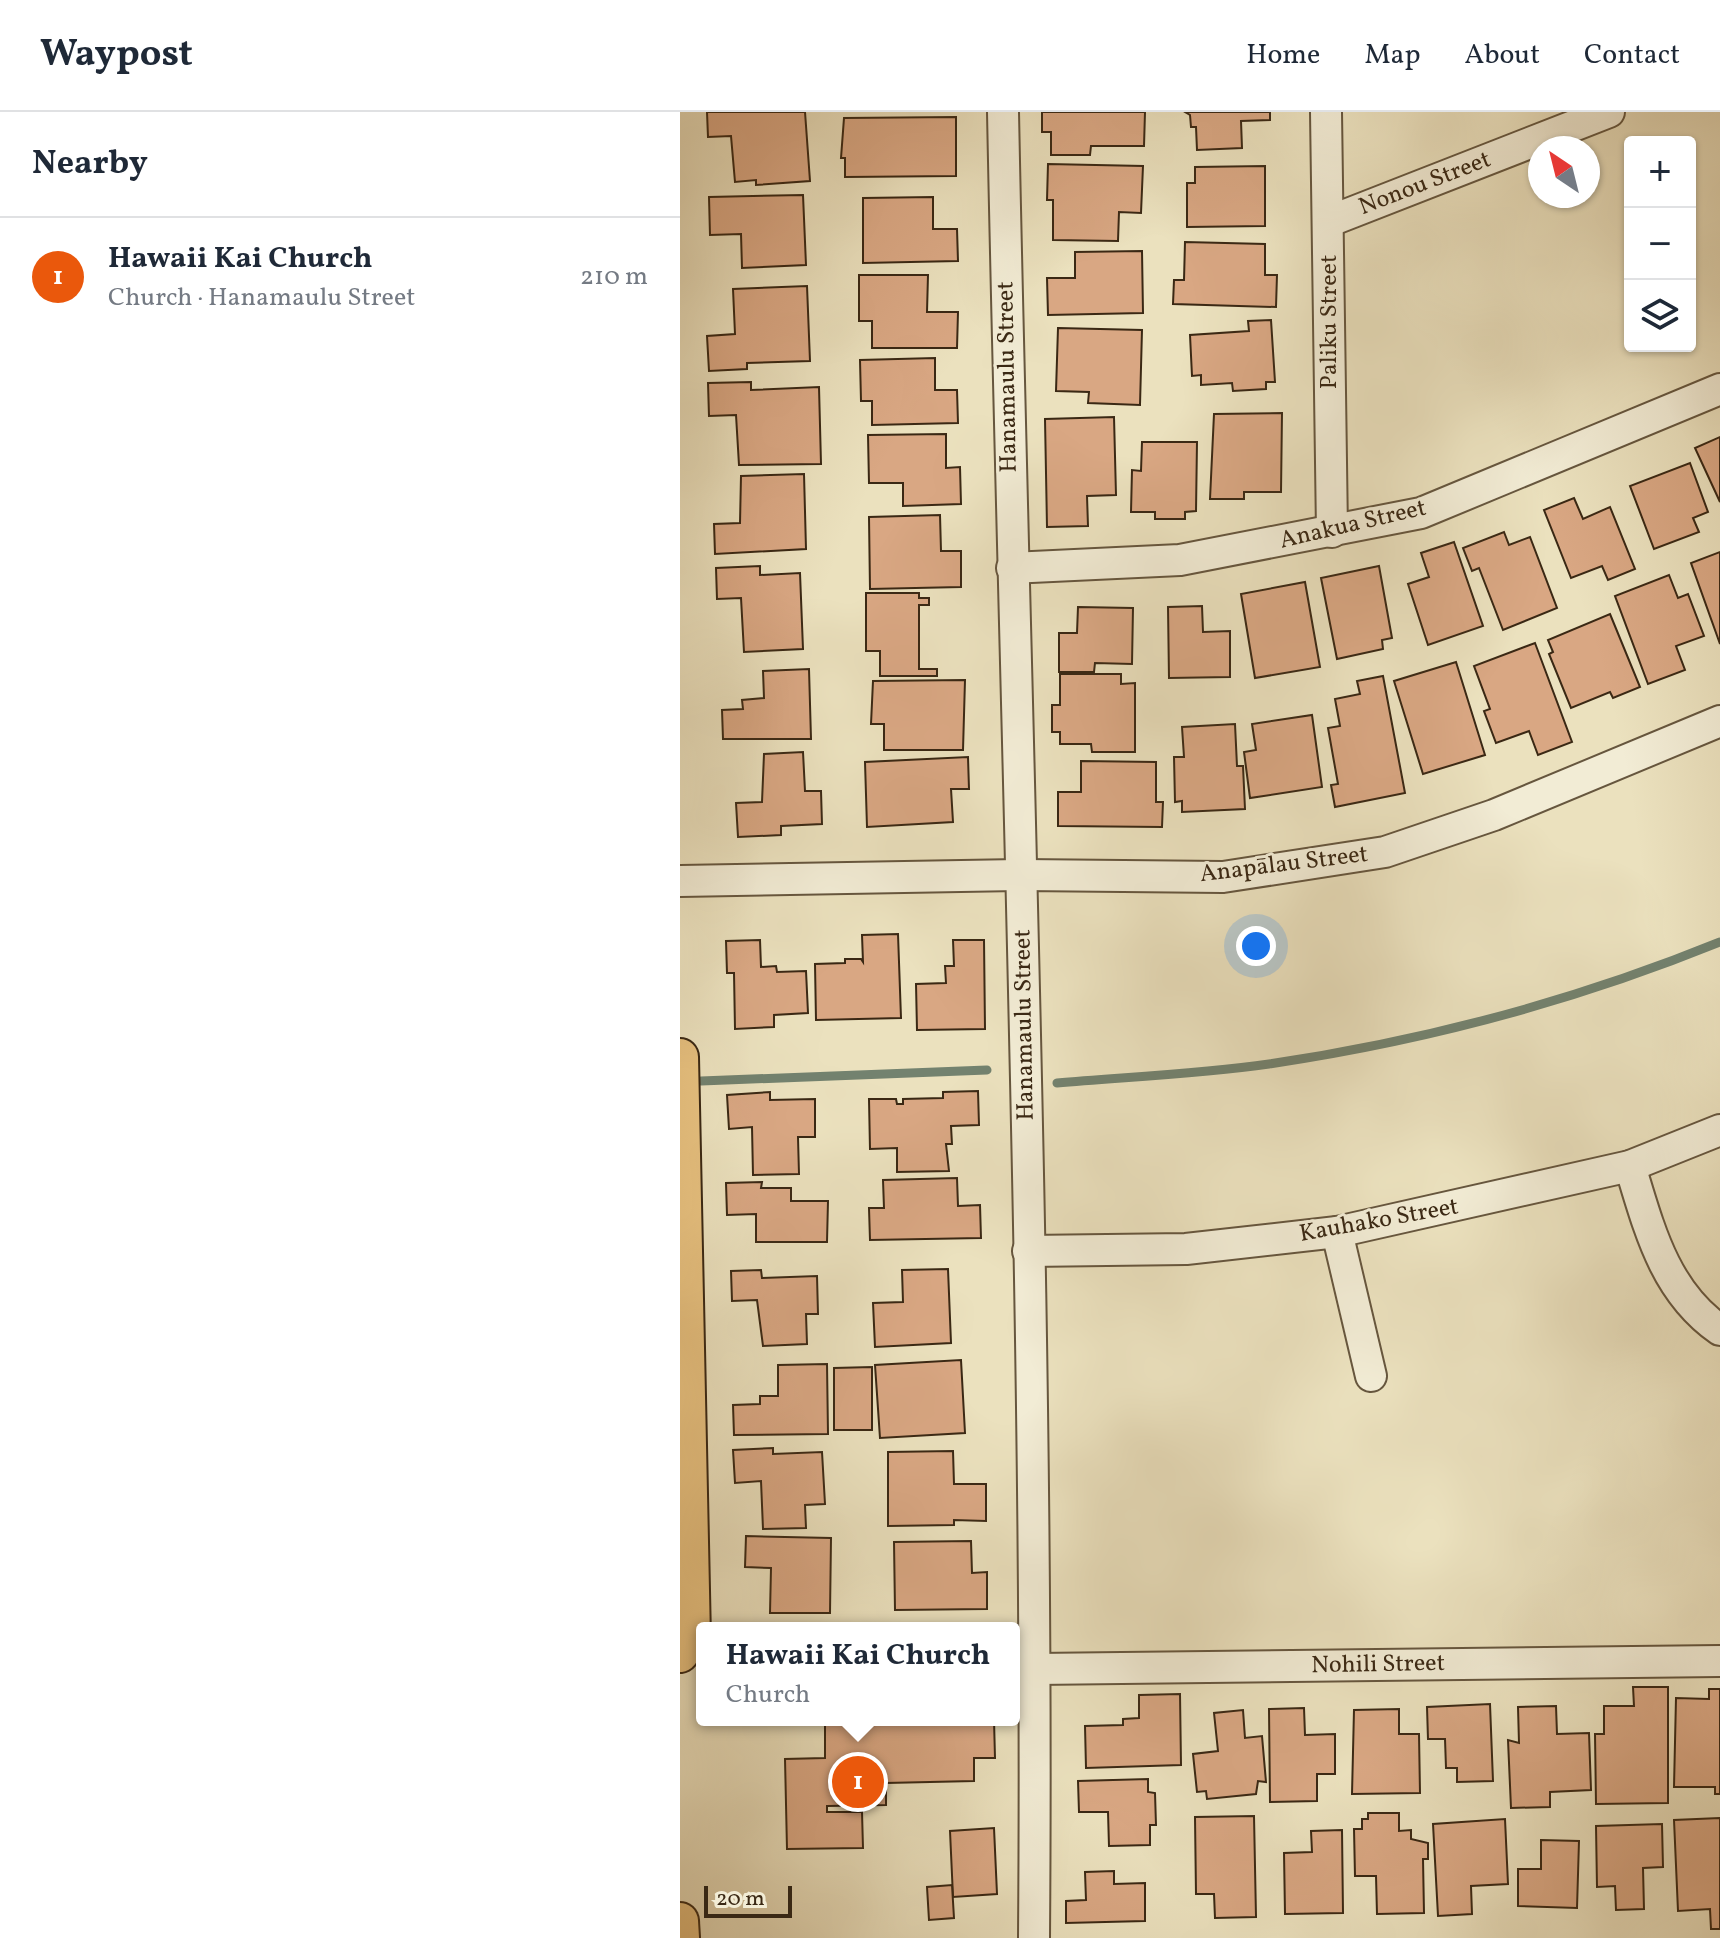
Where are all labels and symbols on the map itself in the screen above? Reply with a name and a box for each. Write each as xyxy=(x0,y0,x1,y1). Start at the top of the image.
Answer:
north arrow xyxy=(1528,136,1600,208)
street label: Nonou Street xyxy=(1354,143,1496,225)
street label: Paliku Street xyxy=(1313,255,1347,389)
street label: Hanamaulu Street xyxy=(989,281,1027,473)
street label: Anakua Street xyxy=(1276,492,1430,558)
street label: Anapālau Street xyxy=(1198,838,1370,892)
your location xyxy=(1236,926,1276,966)
street label: Hanamaulu Street xyxy=(1006,929,1044,1121)
street label: Kauhako Street xyxy=(1297,1190,1461,1252)
street label: Nohili Street xyxy=(1311,1647,1445,1683)
pin: 1 xyxy=(832,1752,884,1812)
scale bar xyxy=(704,1882,792,1918)

